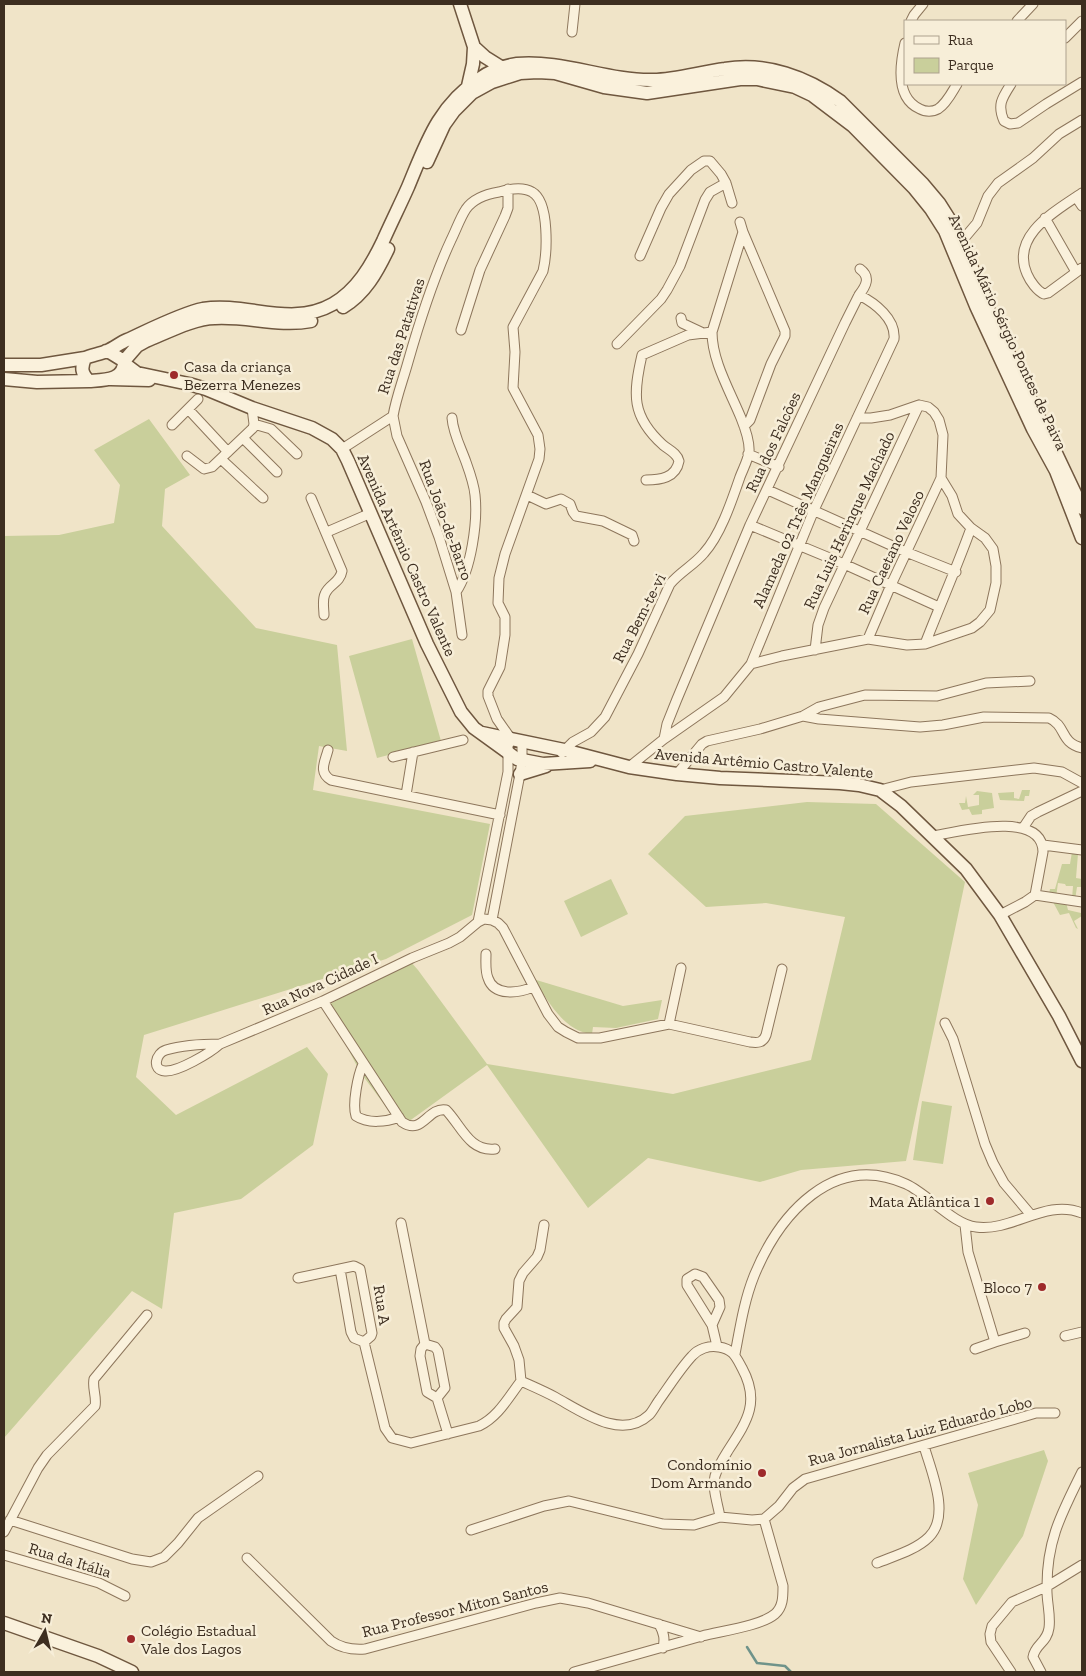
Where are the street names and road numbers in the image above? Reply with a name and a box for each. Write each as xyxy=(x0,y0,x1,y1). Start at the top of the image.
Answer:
street label: Avenida Mário Sérgio Pontes de Paiva xyxy=(945,211,1071,453)
street label: Rua das Patativas xyxy=(373,276,429,396)
street label: Rua dos Falcões xyxy=(741,389,805,495)
street label: Alameda 02 Três Mangueiras xyxy=(748,419,848,611)
street label: Rua Luis Herinque Machado xyxy=(799,428,899,612)
street label: Avenida Artêmio Castro Valente xyxy=(354,451,460,659)
street label: Rua João-de-Barro xyxy=(415,457,477,583)
street label: Rua Caetano Veloso xyxy=(854,487,928,617)
street label: Rua Bem-te-vi xyxy=(608,570,670,666)
street label: Avenida Artêmio Castro Valente xyxy=(654,744,874,782)
street label: Rua Nova Cidade I xyxy=(259,949,381,1019)
street label: Rua A xyxy=(369,1284,395,1327)
street label: Rua Jornalista Luiz Eduardo Lobo xyxy=(806,1392,1034,1470)
street label: Rua da Itália xyxy=(26,1538,114,1582)
street label: Rua Professor Miton Santos xyxy=(360,1577,550,1641)

